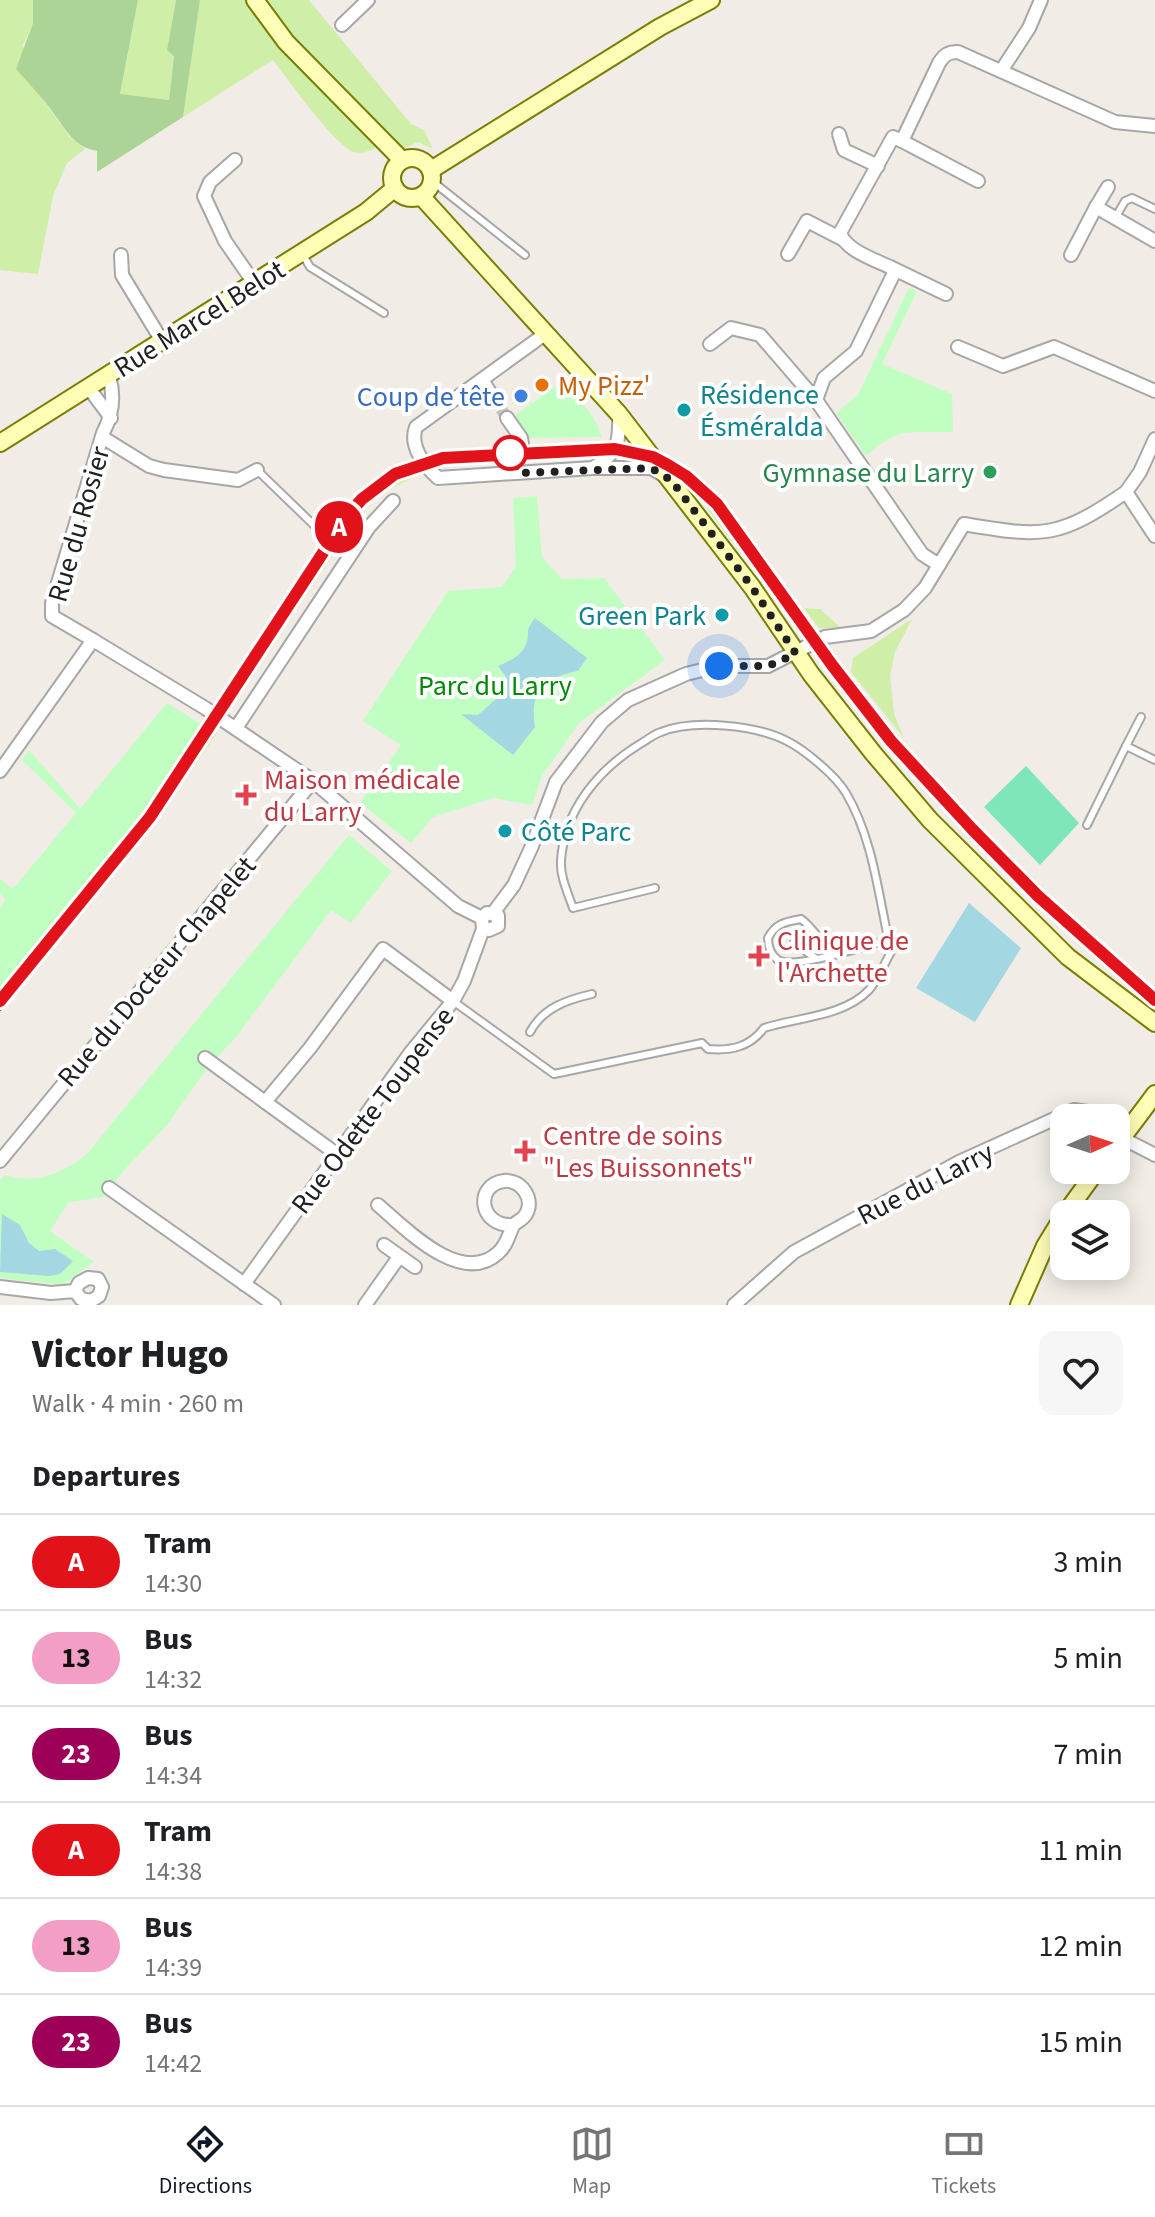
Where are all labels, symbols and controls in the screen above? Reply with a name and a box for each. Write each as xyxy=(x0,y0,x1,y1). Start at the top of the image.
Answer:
street label: Rue Marcel Belot xyxy=(106,250,293,387)
place label: My Pizz' xyxy=(558,366,651,406)
place label: Résidence Ésméralda xyxy=(700,375,824,447)
marker: My Pizz' xyxy=(533,376,551,394)
place label: Coup de tête xyxy=(357,377,505,417)
marker: Coup de tête xyxy=(512,387,530,405)
marker: Résidence Ésméralda xyxy=(675,401,693,419)
unlabelled marker xyxy=(493,436,527,470)
street label: Rue du Rosier xyxy=(38,442,120,607)
place label: Gymnase du Larry xyxy=(762,453,974,493)
marker: Gymnase du Larry xyxy=(981,463,999,481)
line badge: A xyxy=(313,501,365,553)
text: A xyxy=(331,507,347,547)
place label: Green Park xyxy=(578,596,706,636)
marker: Green Park xyxy=(713,606,731,624)
your location xyxy=(699,646,739,686)
park label: Parc du Larry xyxy=(418,666,572,706)
place label: Maison médicale du Larry xyxy=(264,760,460,832)
marker: Maison médicale du Larry xyxy=(235,784,257,806)
place label: Côté Parc xyxy=(521,812,631,852)
marker: Côté Parc xyxy=(496,822,514,840)
street label: Rue du Docteur Chapelet xyxy=(48,847,266,1096)
place label: Clinique de l'Archette xyxy=(777,921,909,993)
marker: Clinique de l'Archette xyxy=(748,945,770,967)
street label: Rue Odette Toupense xyxy=(282,999,464,1222)
north arrow xyxy=(1050,1104,1130,1184)
map controls xyxy=(1050,1104,1130,1280)
place label: Centre de soins "Les Buissonnets" xyxy=(543,1116,754,1188)
street label: Rue du Larry xyxy=(850,1132,1000,1235)
marker: Centre de soins "Les Buissonnets" xyxy=(514,1140,536,1162)
button: layers xyxy=(1050,1200,1130,1280)
text: Victor Hugo xyxy=(32,1328,229,1382)
button: heart xyxy=(1039,1331,1123,1415)
text: Walk · 4 min · 260 m xyxy=(32,1385,244,1422)
text: Departures xyxy=(32,1455,180,1498)
text: Tram xyxy=(144,1522,212,1565)
text: 3 min xyxy=(1053,1541,1123,1584)
text: A xyxy=(68,1542,84,1582)
text: 14:30 xyxy=(144,1565,202,1602)
text: Bus xyxy=(144,1618,192,1661)
text: 5 min xyxy=(1053,1637,1123,1680)
text: 13 xyxy=(61,1638,91,1678)
text: 14:32 xyxy=(144,1661,202,1698)
text: Bus xyxy=(144,1714,192,1757)
text: 7 min xyxy=(1053,1733,1123,1776)
text: 23 xyxy=(61,1734,91,1774)
text: 14:34 xyxy=(144,1757,202,1794)
text: Tram xyxy=(144,1810,212,1853)
text: 11 min xyxy=(1039,1829,1123,1872)
text: A xyxy=(68,1830,84,1870)
text: 14:38 xyxy=(144,1853,202,1890)
text: Bus xyxy=(144,1906,192,1949)
text: 12 min xyxy=(1039,1925,1123,1968)
text: 13 xyxy=(61,1926,91,1966)
text: 14:39 xyxy=(144,1949,202,1986)
text: Bus xyxy=(144,2002,192,2045)
text: 15 min xyxy=(1039,2021,1123,2064)
text: 23 xyxy=(61,2022,91,2062)
text: 14:42 xyxy=(144,2045,202,2082)
tab: Directions xyxy=(159,2122,252,2202)
tab: Map xyxy=(570,2122,614,2202)
tab: Tickets xyxy=(931,2122,996,2202)

